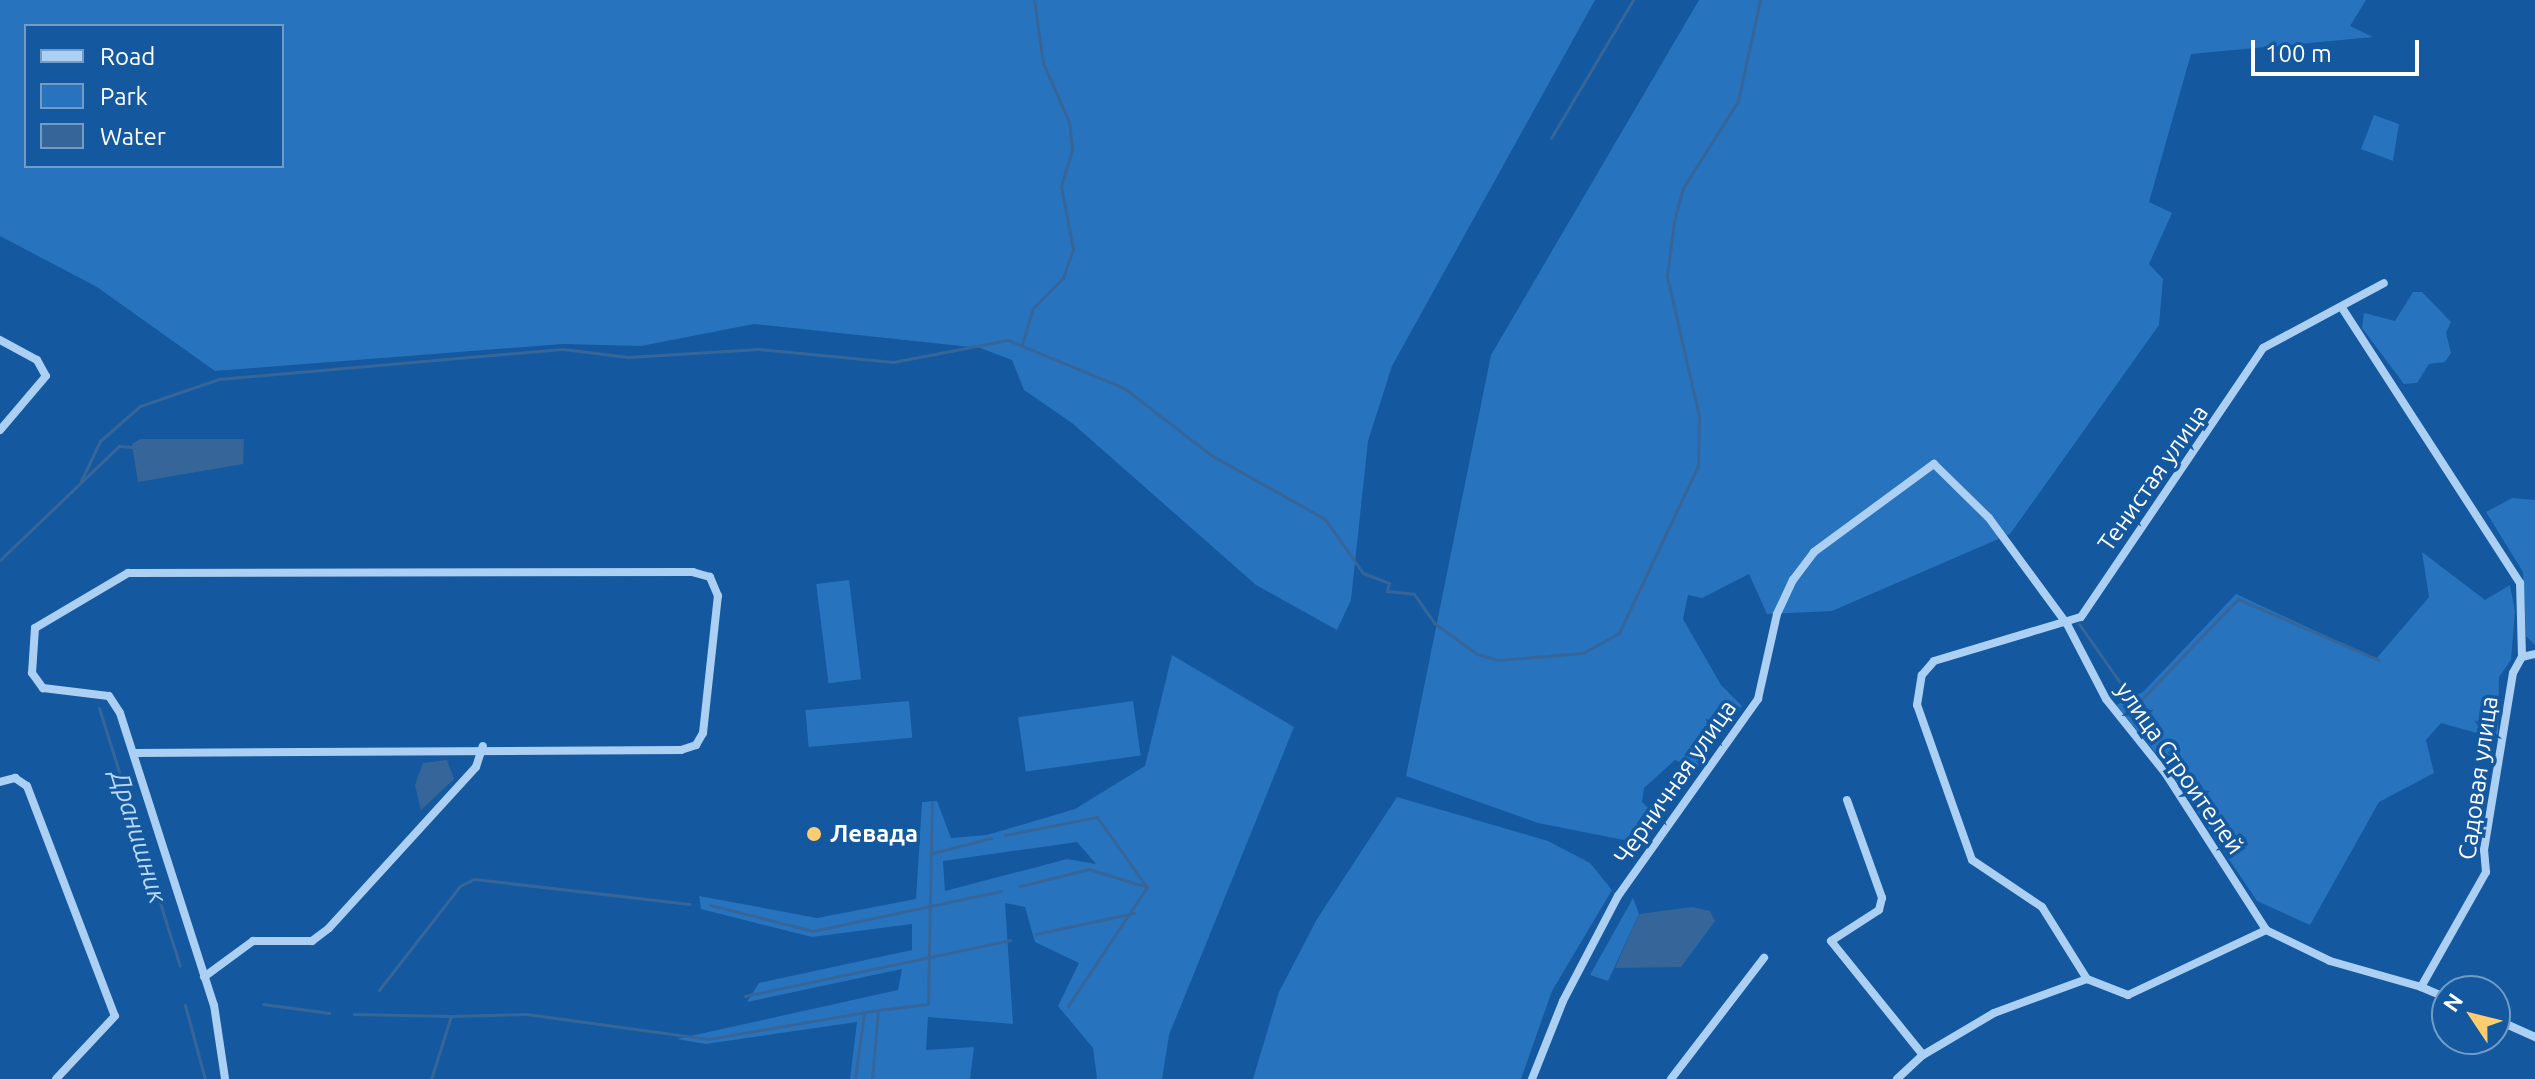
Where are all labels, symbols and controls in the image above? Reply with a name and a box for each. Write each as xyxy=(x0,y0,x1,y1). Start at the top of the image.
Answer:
legend xyxy=(24,24,284,168)
scale bar xyxy=(2255,24,2423,74)
text: 100 m xyxy=(2265,40,2332,67)
text: Road xyxy=(100,43,155,70)
text: Park xyxy=(100,83,148,110)
text: Water xyxy=(100,123,166,150)
street label: Тенистая улица xyxy=(2092,399,2214,557)
street label: улица Строителей xyxy=(2110,676,2250,860)
street label: Садовая улица xyxy=(2452,694,2504,862)
street label: Черничная улица xyxy=(1608,695,1742,869)
water label: Дранишник xyxy=(104,767,174,907)
place label: Левада xyxy=(830,820,918,848)
marker: Левада xyxy=(805,825,823,843)
north arrow xyxy=(2431,975,2511,1055)
text: N xyxy=(2438,988,2468,1016)

